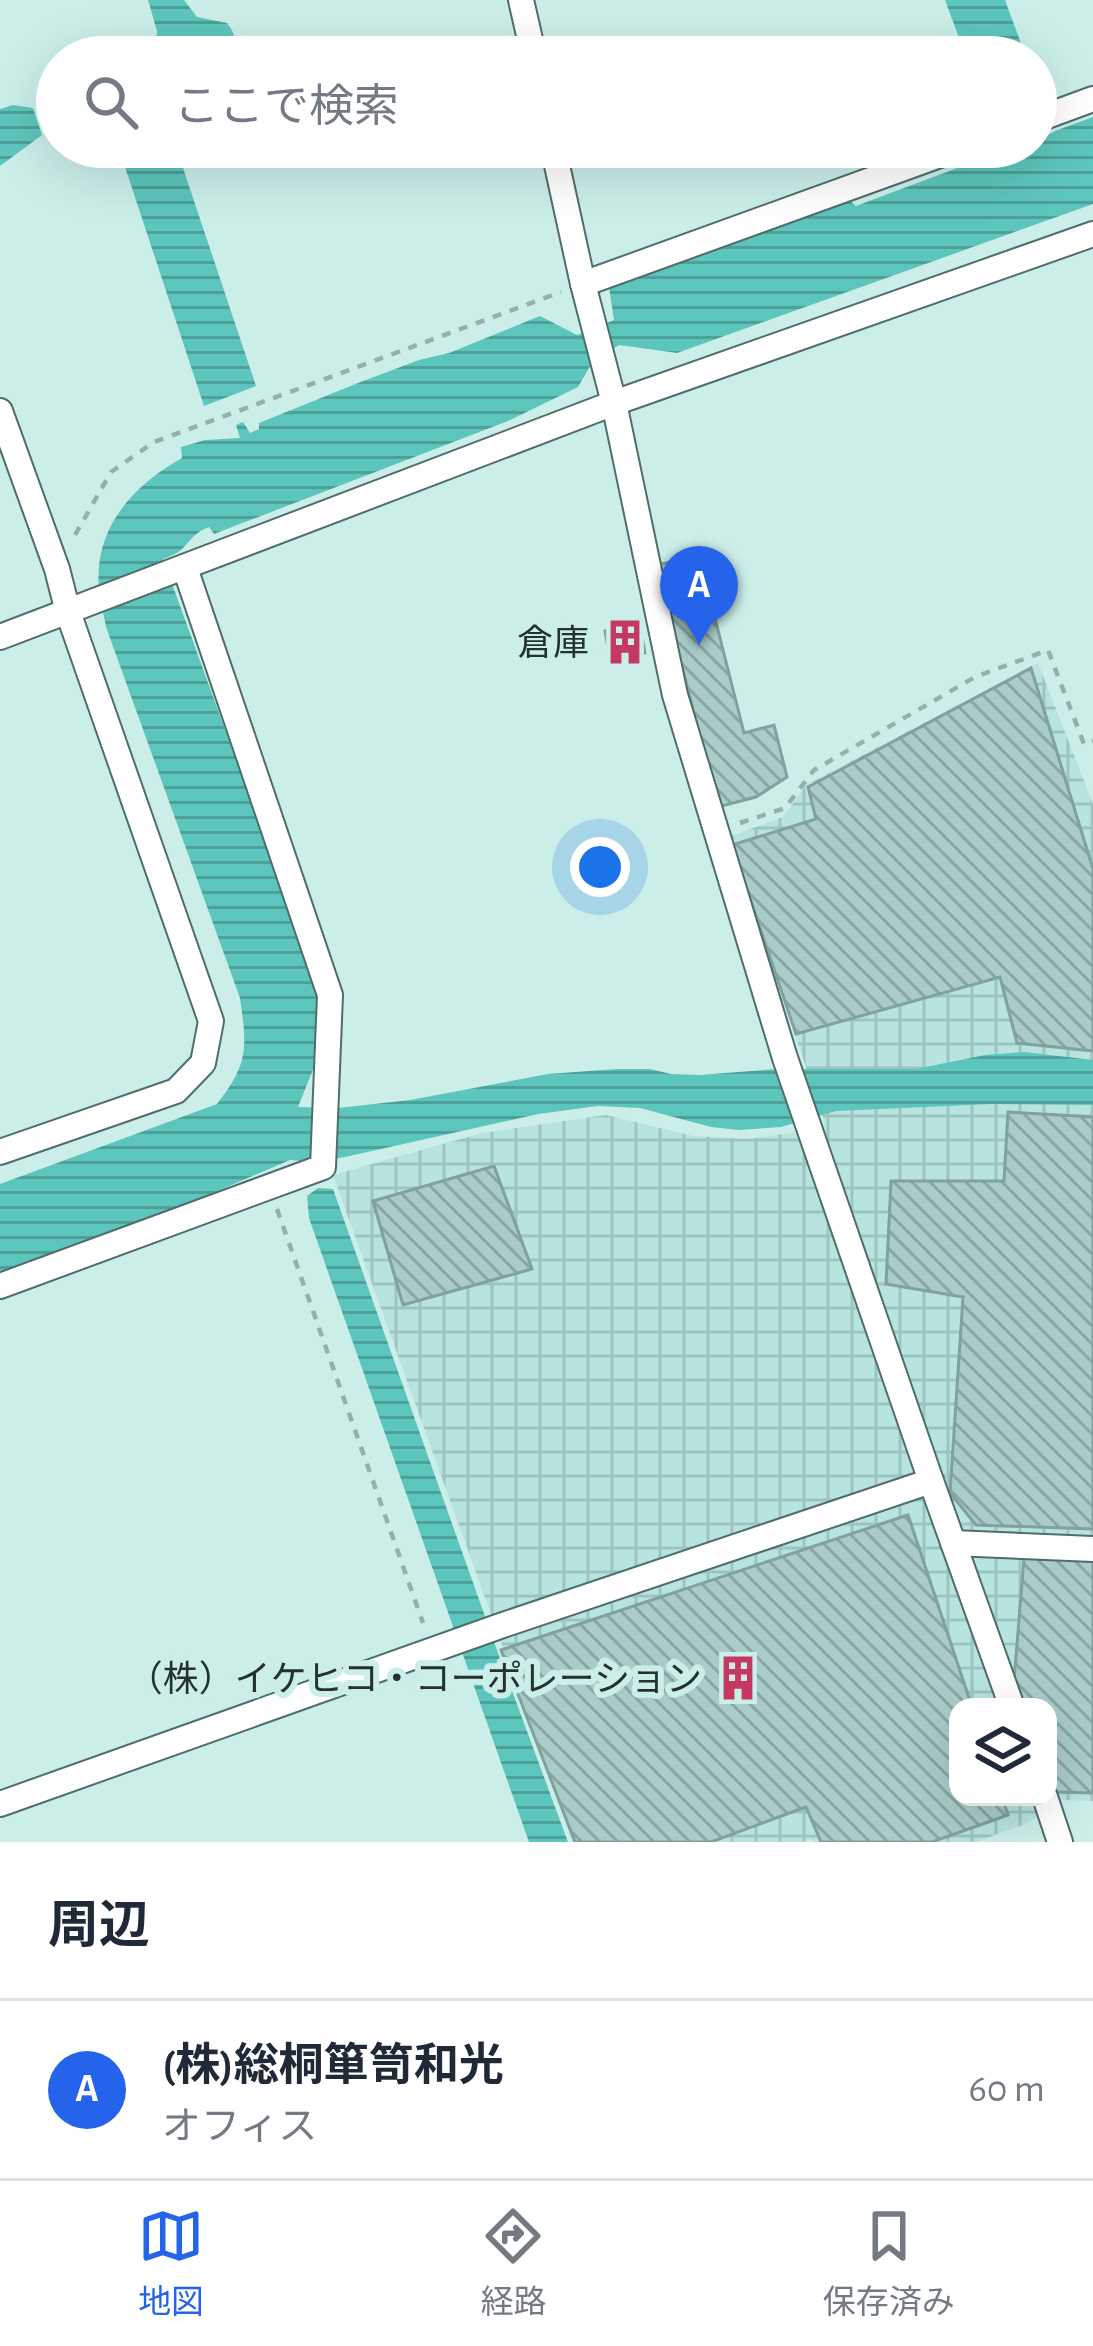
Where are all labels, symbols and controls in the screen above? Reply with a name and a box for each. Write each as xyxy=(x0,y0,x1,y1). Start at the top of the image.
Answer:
search box xyxy=(36,36,1057,168)
icon: search xyxy=(78,69,144,135)
text: ここで検索 xyxy=(174,85,399,130)
pin: A xyxy=(660,546,738,645)
building icon: 倉庫 xyxy=(600,617,650,667)
place label: 倉庫 xyxy=(517,624,589,662)
your location xyxy=(570,837,630,897)
building icon: （株）イケヒコ・コーポレーション xyxy=(713,1653,763,1703)
place label: （株）イケヒコ・コーポレーション xyxy=(127,1660,702,1698)
map controls xyxy=(949,1698,1057,1806)
button: layers xyxy=(949,1698,1057,1806)
text: 周辺 xyxy=(48,1901,150,1952)
text: (株)総桐箪笥和光 xyxy=(162,2044,504,2089)
text: A xyxy=(75,2070,99,2109)
text: 60 m xyxy=(968,2070,1045,2109)
text: オフィス xyxy=(162,2108,317,2147)
tab: 地図 xyxy=(138,2203,204,2324)
tab: 経路 xyxy=(480,2203,546,2324)
tab: 保存済み xyxy=(823,2203,955,2324)

